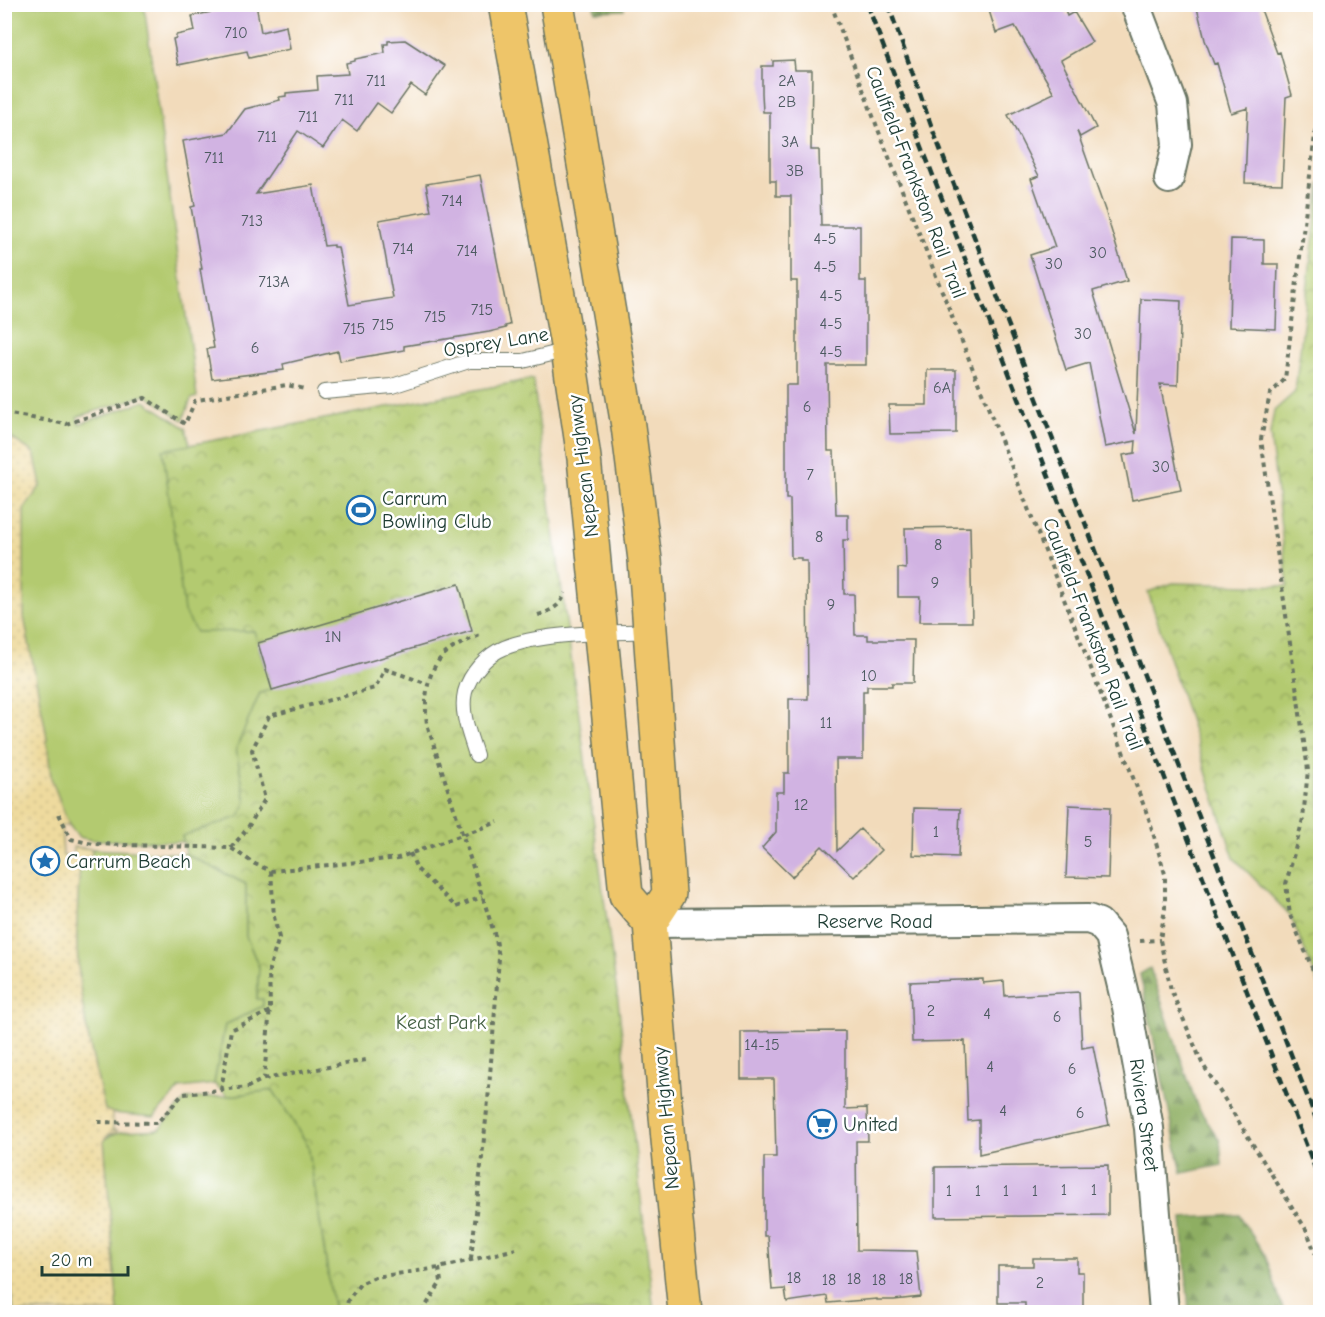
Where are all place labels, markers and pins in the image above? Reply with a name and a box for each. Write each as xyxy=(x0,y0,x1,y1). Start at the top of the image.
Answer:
place label: Carrum Bowling Club xyxy=(382,487,492,533)
sports icon: Carrum Bowling Club xyxy=(345,494,377,526)
place icon: Carrum Beach xyxy=(29,845,61,877)
place label: Carrum Beach xyxy=(66,850,191,873)
supermarket icon: United xyxy=(806,1108,838,1140)
place label: United xyxy=(843,1113,898,1136)

